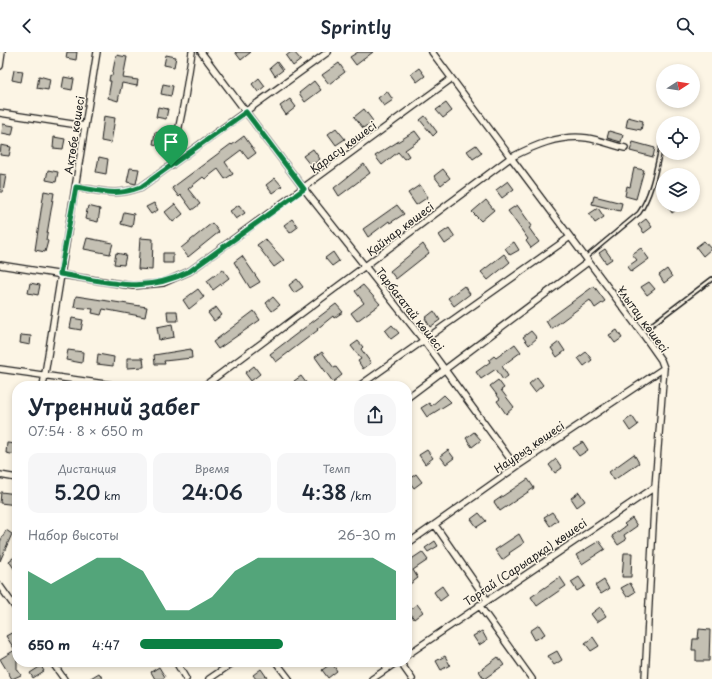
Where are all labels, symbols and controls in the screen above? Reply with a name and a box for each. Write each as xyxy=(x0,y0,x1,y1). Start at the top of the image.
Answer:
text: Sprintly xyxy=(320,13,392,40)
icon: back xyxy=(16,15,38,37)
icon: search xyxy=(674,15,696,37)
north arrow xyxy=(656,64,700,108)
map controls xyxy=(656,64,700,212)
street label: Ақтөбе көшесі xyxy=(59,95,89,175)
button: locate xyxy=(656,116,700,160)
street label: Қарасу көшесі xyxy=(306,117,380,177)
pin xyxy=(154,125,188,166)
icon: arrive xyxy=(160,131,182,153)
button: layers xyxy=(656,168,700,212)
street label: Қайнар көшесі xyxy=(363,198,437,260)
street label: Тарбағатай көшесі xyxy=(372,263,448,355)
street label: Ұлытау көшесі xyxy=(613,282,673,356)
text: Утренний забег xyxy=(28,389,199,422)
button: share xyxy=(354,394,396,436)
street label: Наурыз көшесі xyxy=(490,417,568,477)
text: 07:54 · 8 × 650 m xyxy=(28,421,143,440)
text: Дистанция xyxy=(58,460,117,477)
text: Время xyxy=(194,460,230,477)
text: Темп xyxy=(323,460,351,477)
text: 5.20 xyxy=(54,477,100,507)
text: 24:06 xyxy=(181,477,243,507)
text: 4:38 xyxy=(302,477,347,507)
text: km xyxy=(100,487,121,504)
text: /km xyxy=(347,487,371,504)
street label: Торғай (Сарыарқа) көшесі xyxy=(460,514,590,610)
text: Набор высоты xyxy=(28,525,119,544)
text: 26–30 m xyxy=(337,525,396,544)
text: 650 m xyxy=(28,635,70,654)
text: 4:47 xyxy=(92,635,120,654)

